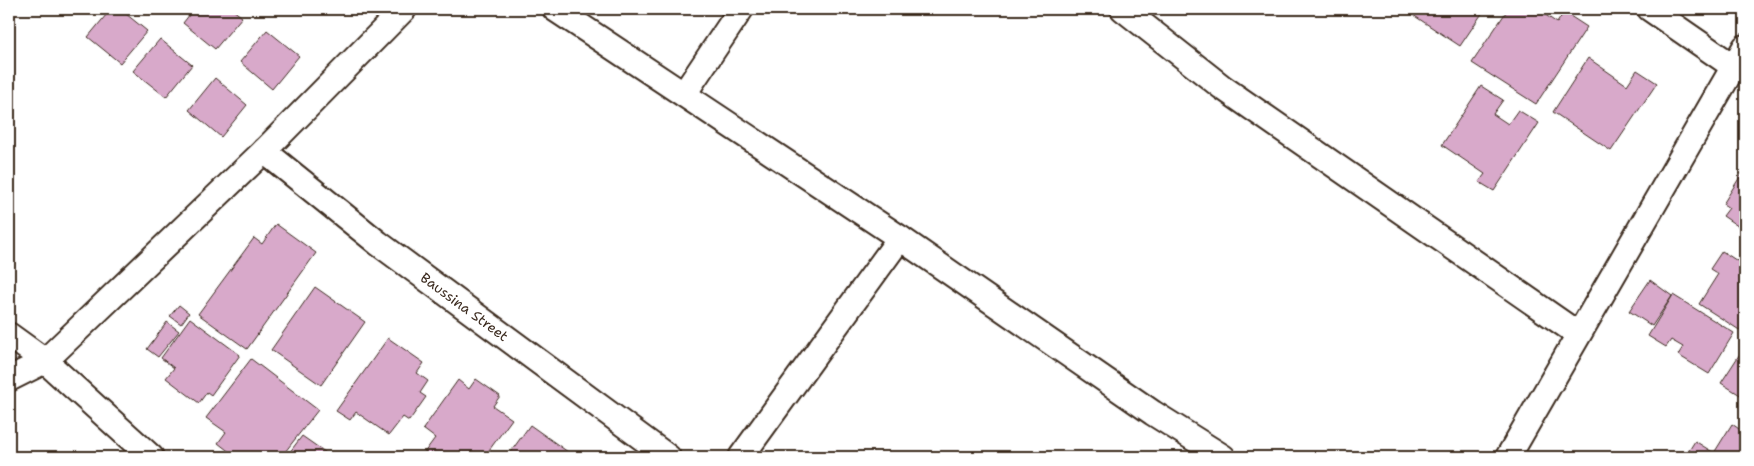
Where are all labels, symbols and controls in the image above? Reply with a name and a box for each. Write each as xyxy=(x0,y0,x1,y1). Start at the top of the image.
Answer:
street label: Baussina Street xyxy=(417,268,512,345)

